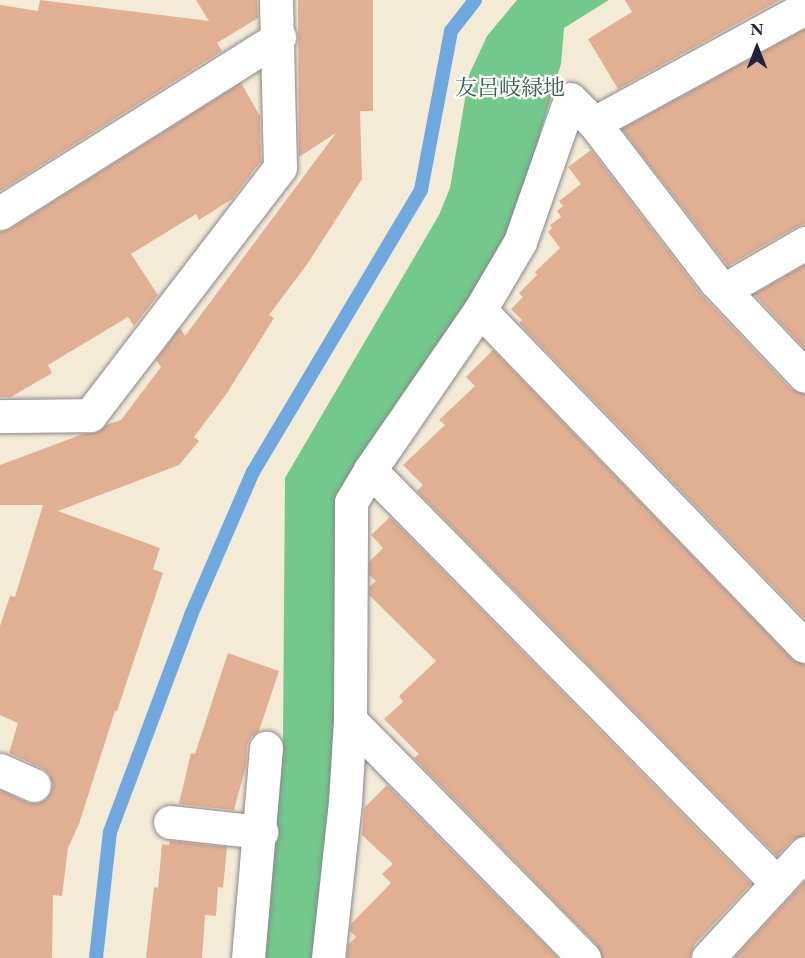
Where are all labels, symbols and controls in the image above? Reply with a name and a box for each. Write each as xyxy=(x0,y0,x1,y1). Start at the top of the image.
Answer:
north arrow xyxy=(727,18,787,78)
text: N xyxy=(751,19,763,40)
park label: 友呂岐緑地 xyxy=(455,75,565,101)

